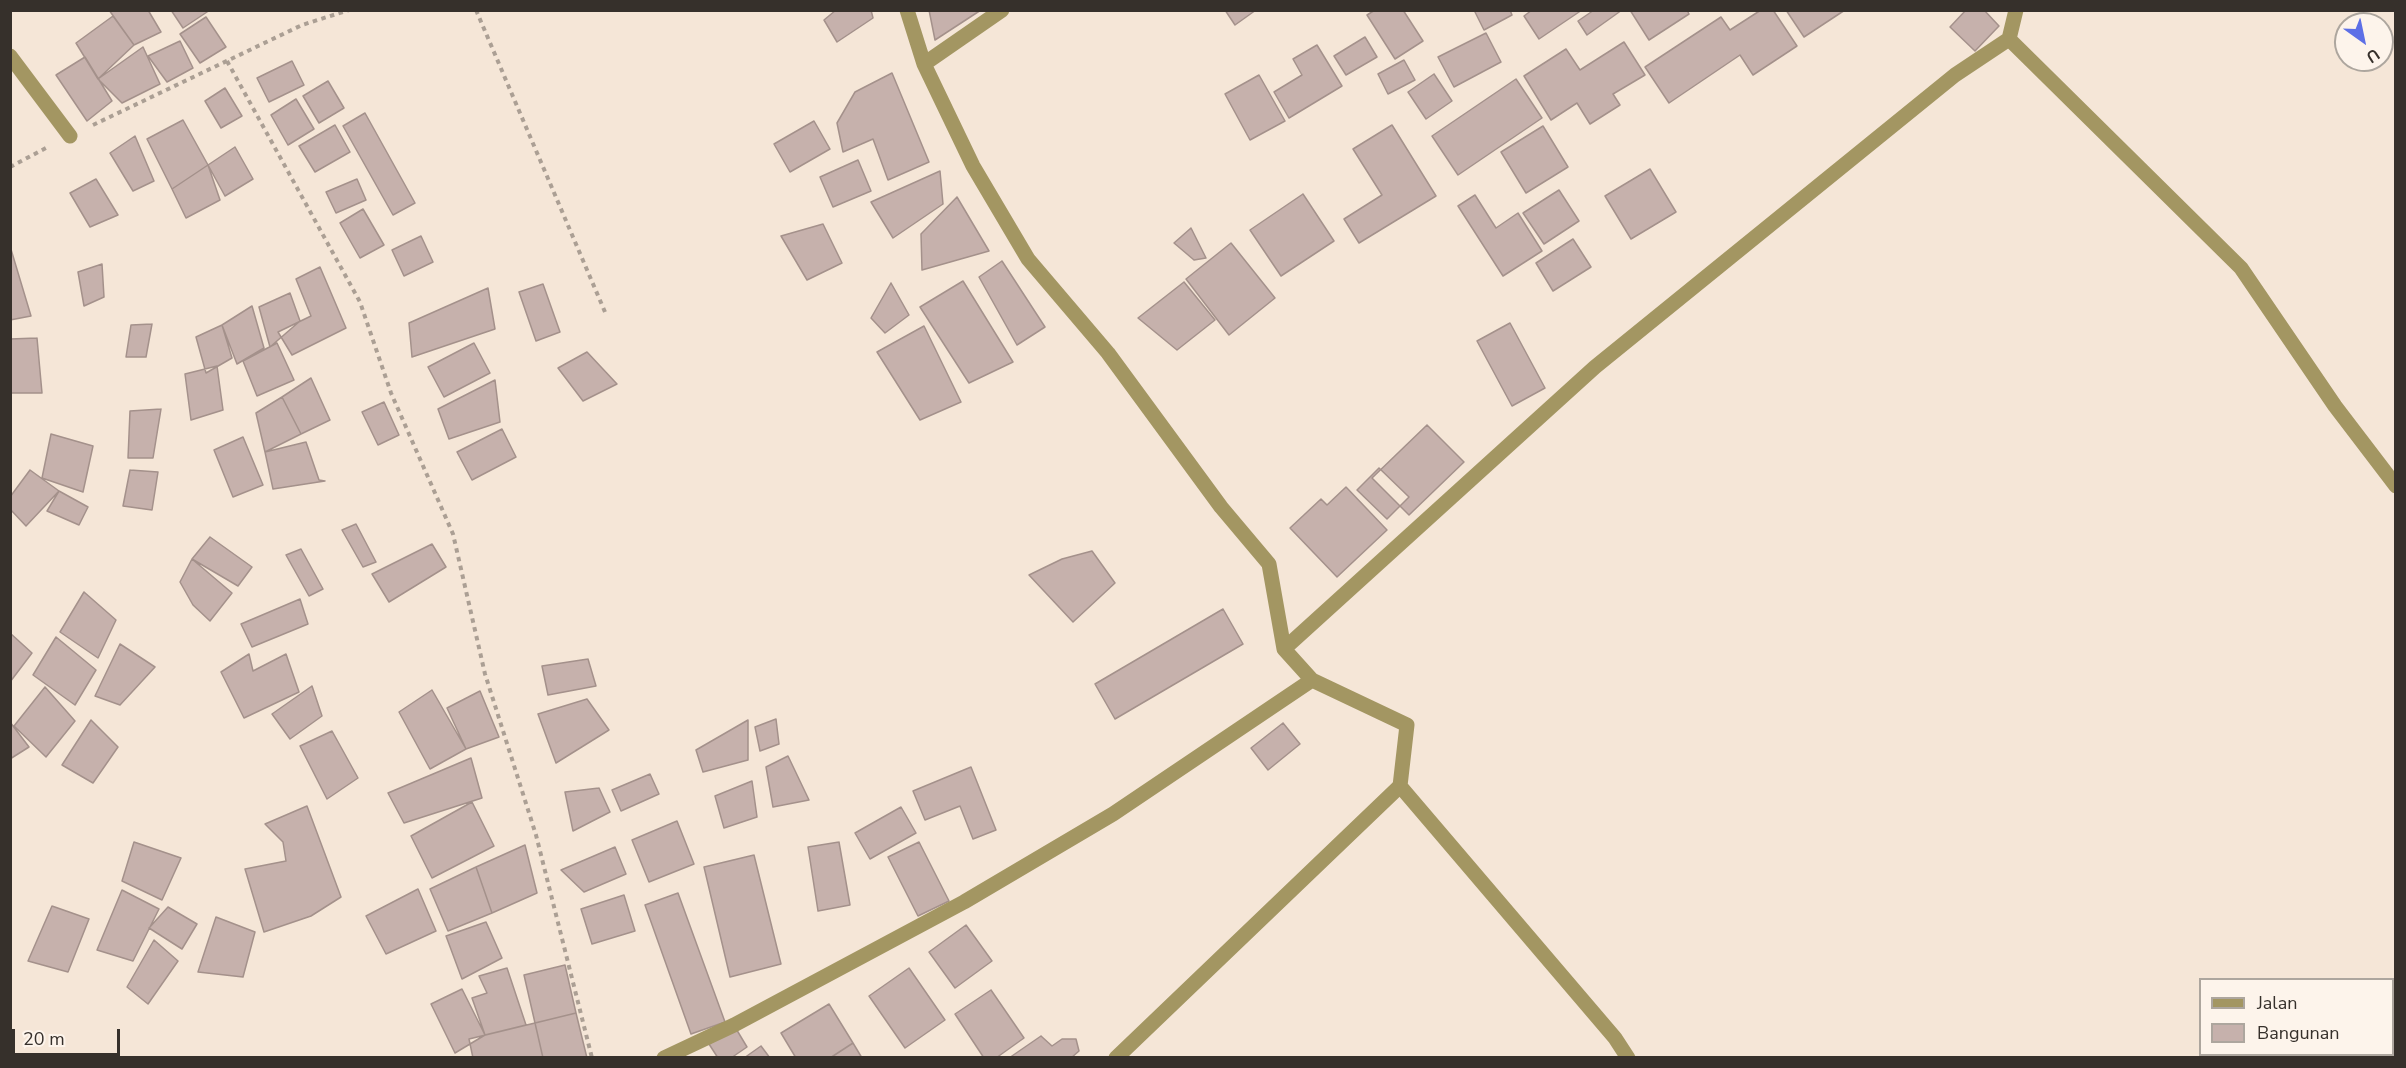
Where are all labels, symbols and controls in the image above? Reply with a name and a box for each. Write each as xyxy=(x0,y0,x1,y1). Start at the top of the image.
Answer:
north arrow xyxy=(2334,12,2394,72)
text: U xyxy=(2362,43,2384,68)
legend xyxy=(2199,978,2394,1056)
text: Jalan xyxy=(2257,991,2297,1015)
scale bar xyxy=(15,1017,123,1055)
text: Bangunan xyxy=(2257,1021,2340,1045)
text: 20 m xyxy=(23,1027,65,1051)

